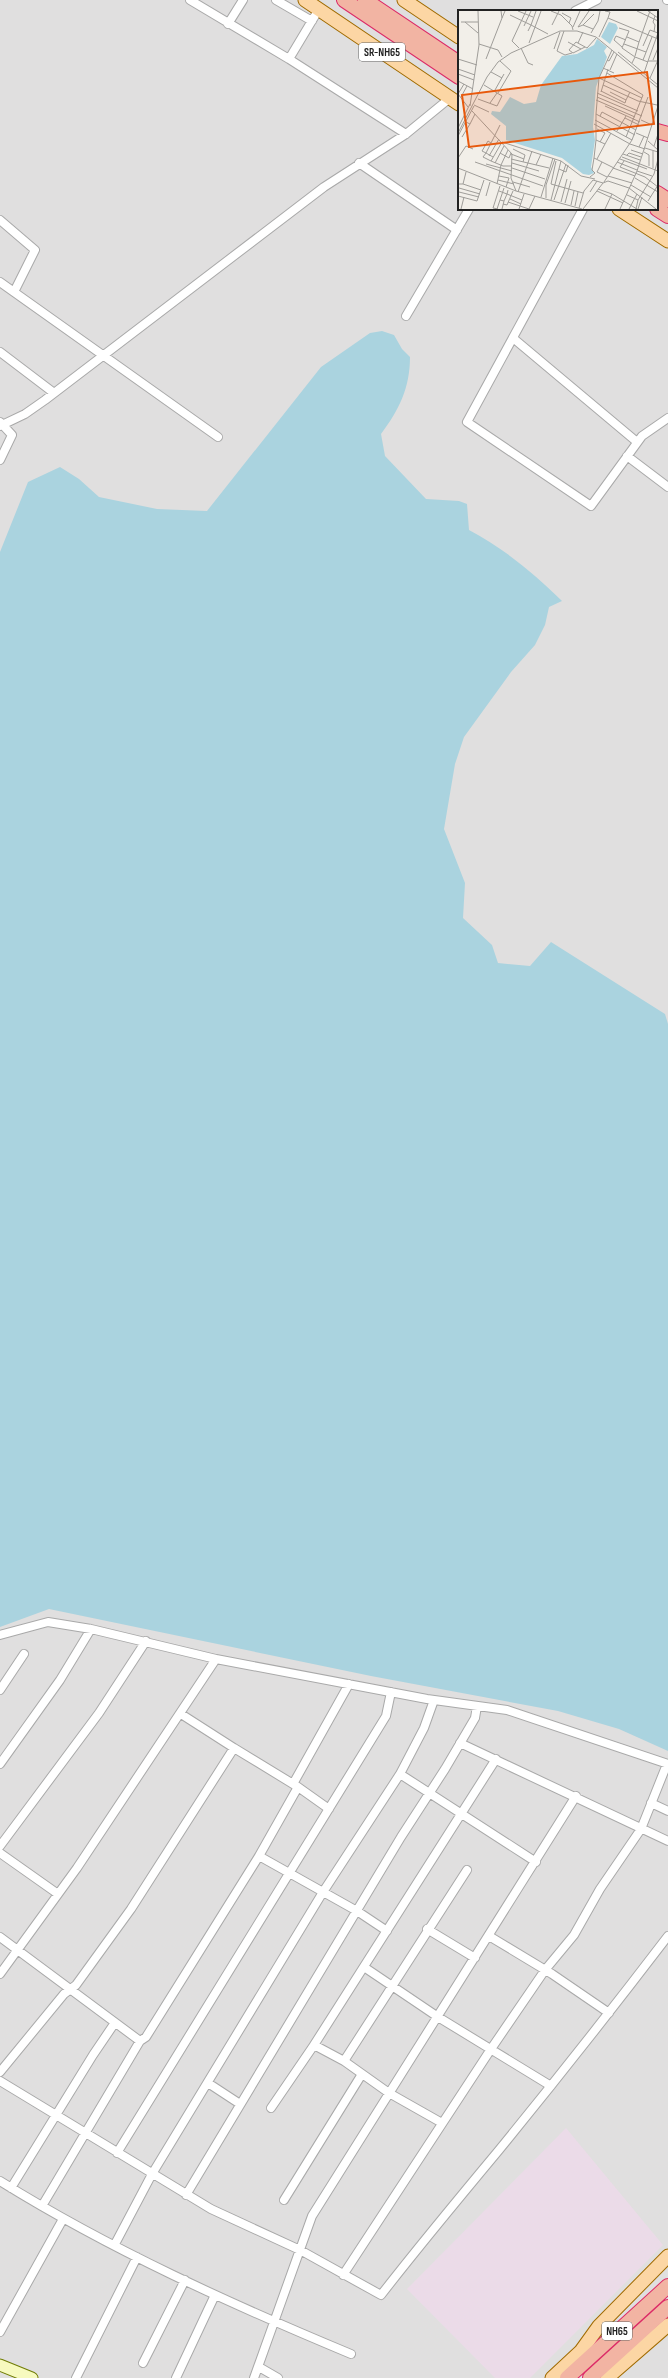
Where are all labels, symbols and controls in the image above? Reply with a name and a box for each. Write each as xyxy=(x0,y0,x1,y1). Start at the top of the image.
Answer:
inset map xyxy=(458,10,658,210)
road number: SR-NH65 xyxy=(359,43,405,61)
road number: NH65 xyxy=(602,2322,632,2340)

